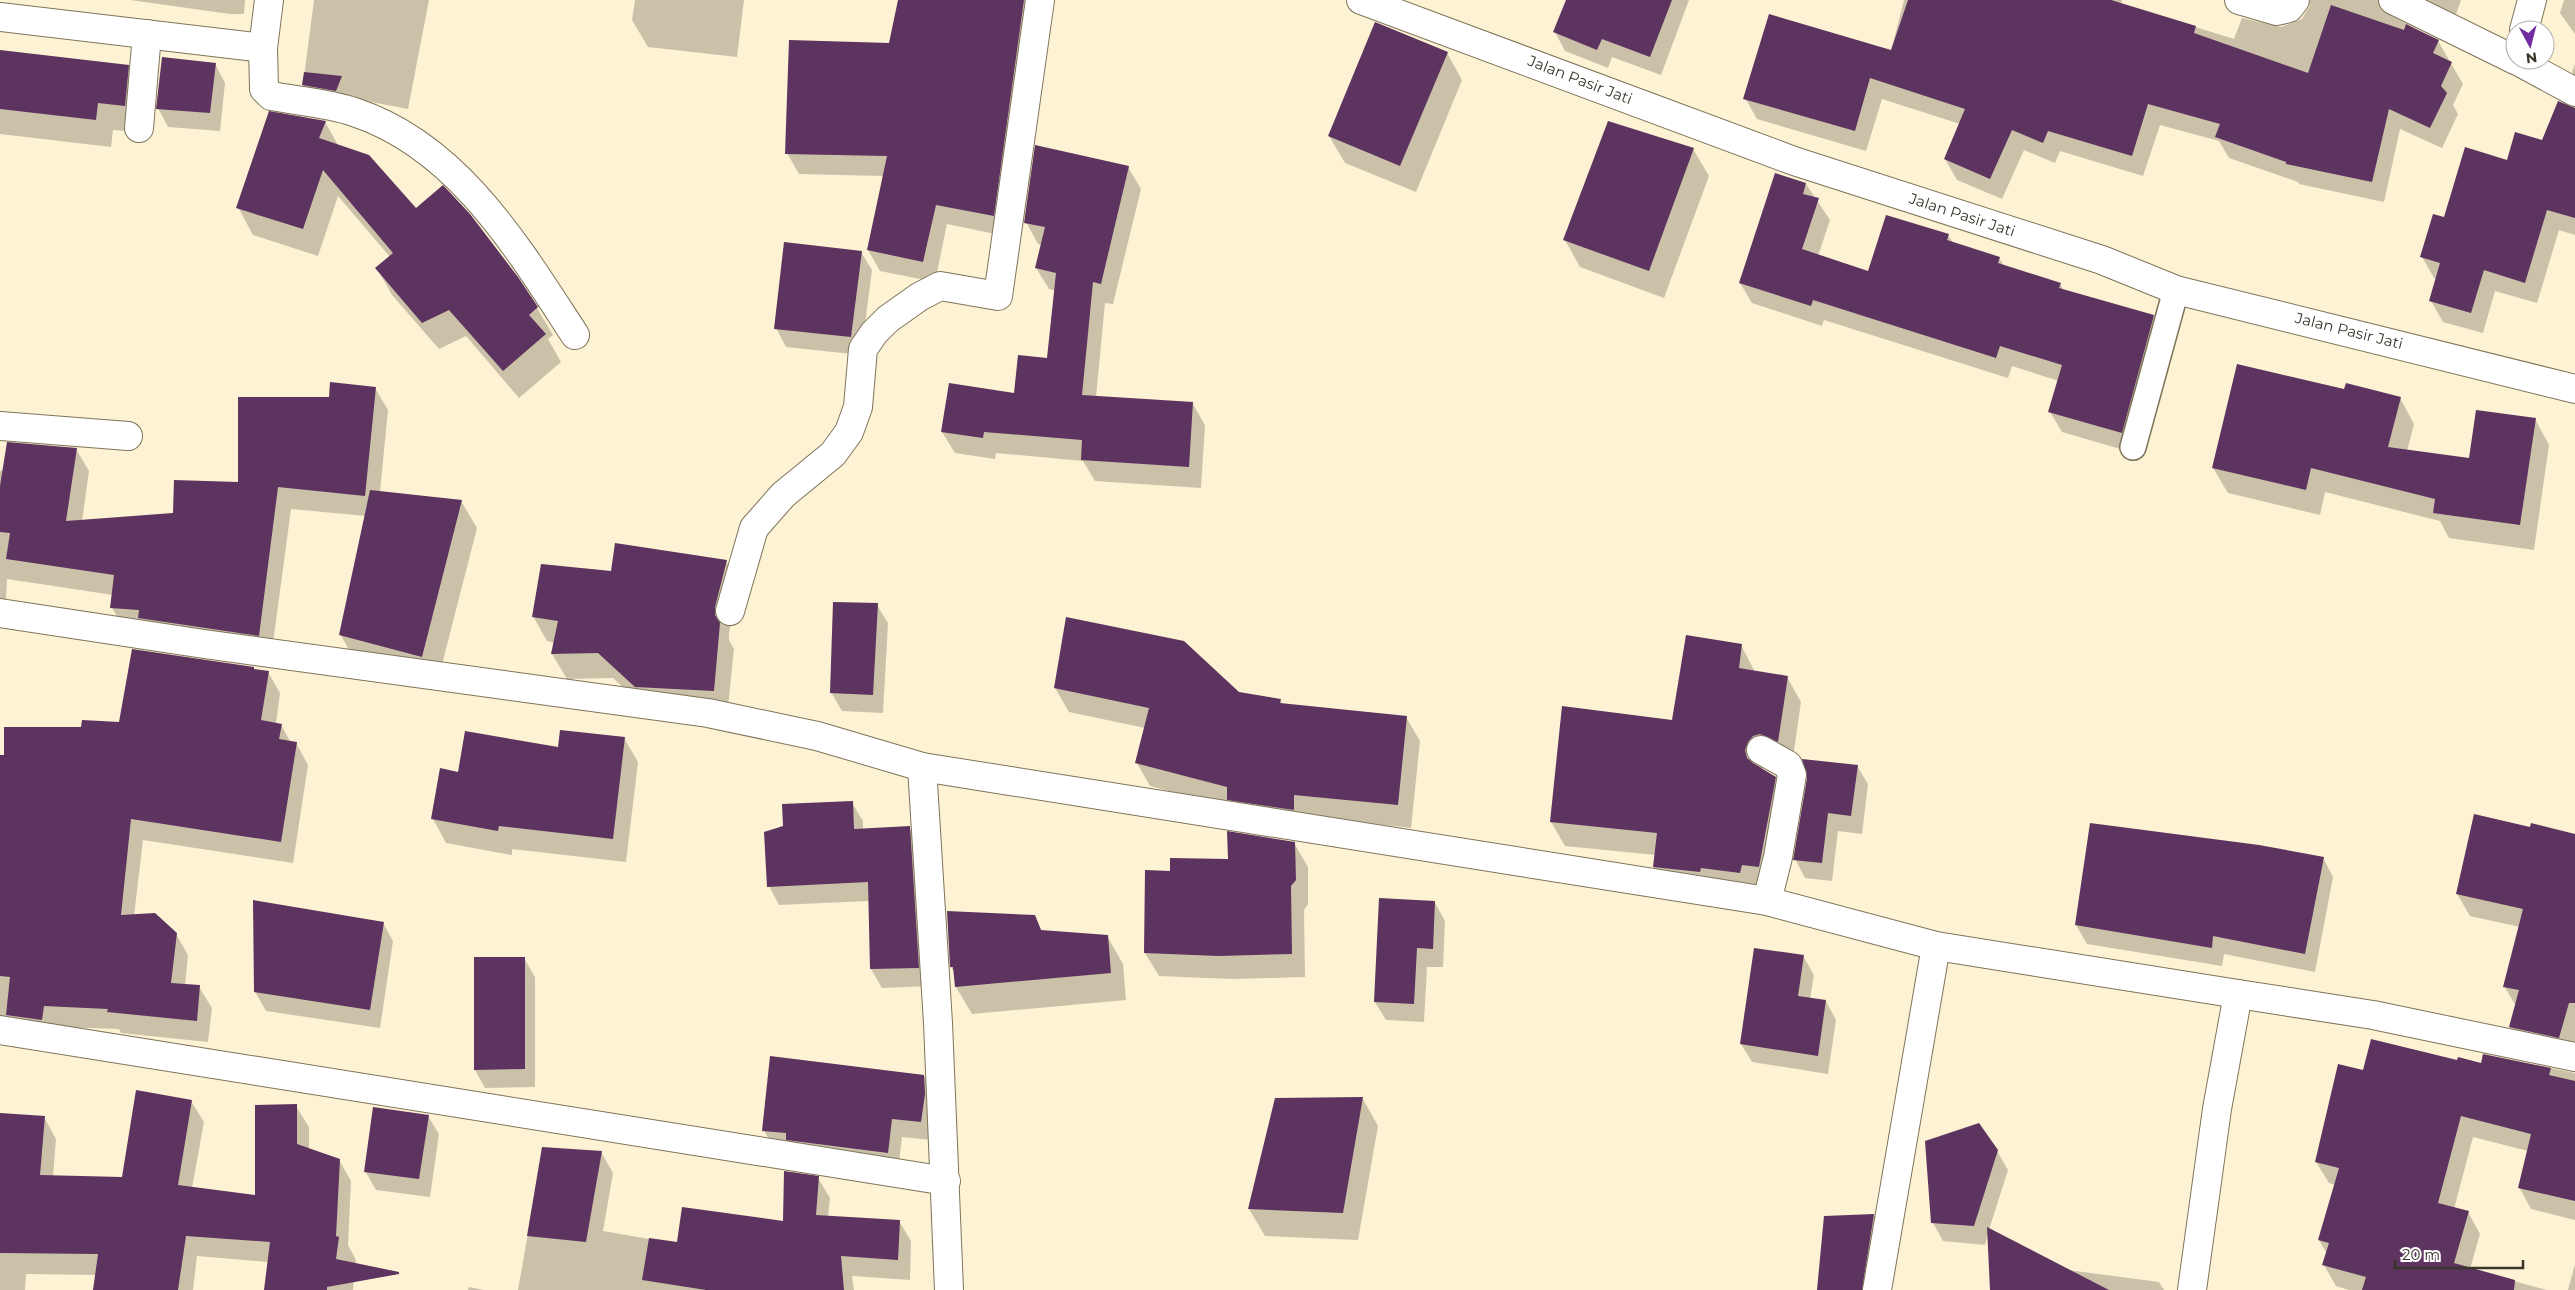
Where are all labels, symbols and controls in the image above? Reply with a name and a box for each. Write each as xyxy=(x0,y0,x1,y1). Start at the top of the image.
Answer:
north arrow xyxy=(2505,20,2555,70)
text: N xyxy=(2525,48,2538,68)
street label: Jalan Pasir Jati xyxy=(1524,51,1635,108)
street label: Jalan Pasir Jati xyxy=(1906,188,2018,241)
street label: Jalan Pasir Jati xyxy=(2292,308,2405,353)
scale bar xyxy=(2395,1238,2522,1270)
text: 20 m xyxy=(2402,1245,2440,1264)

